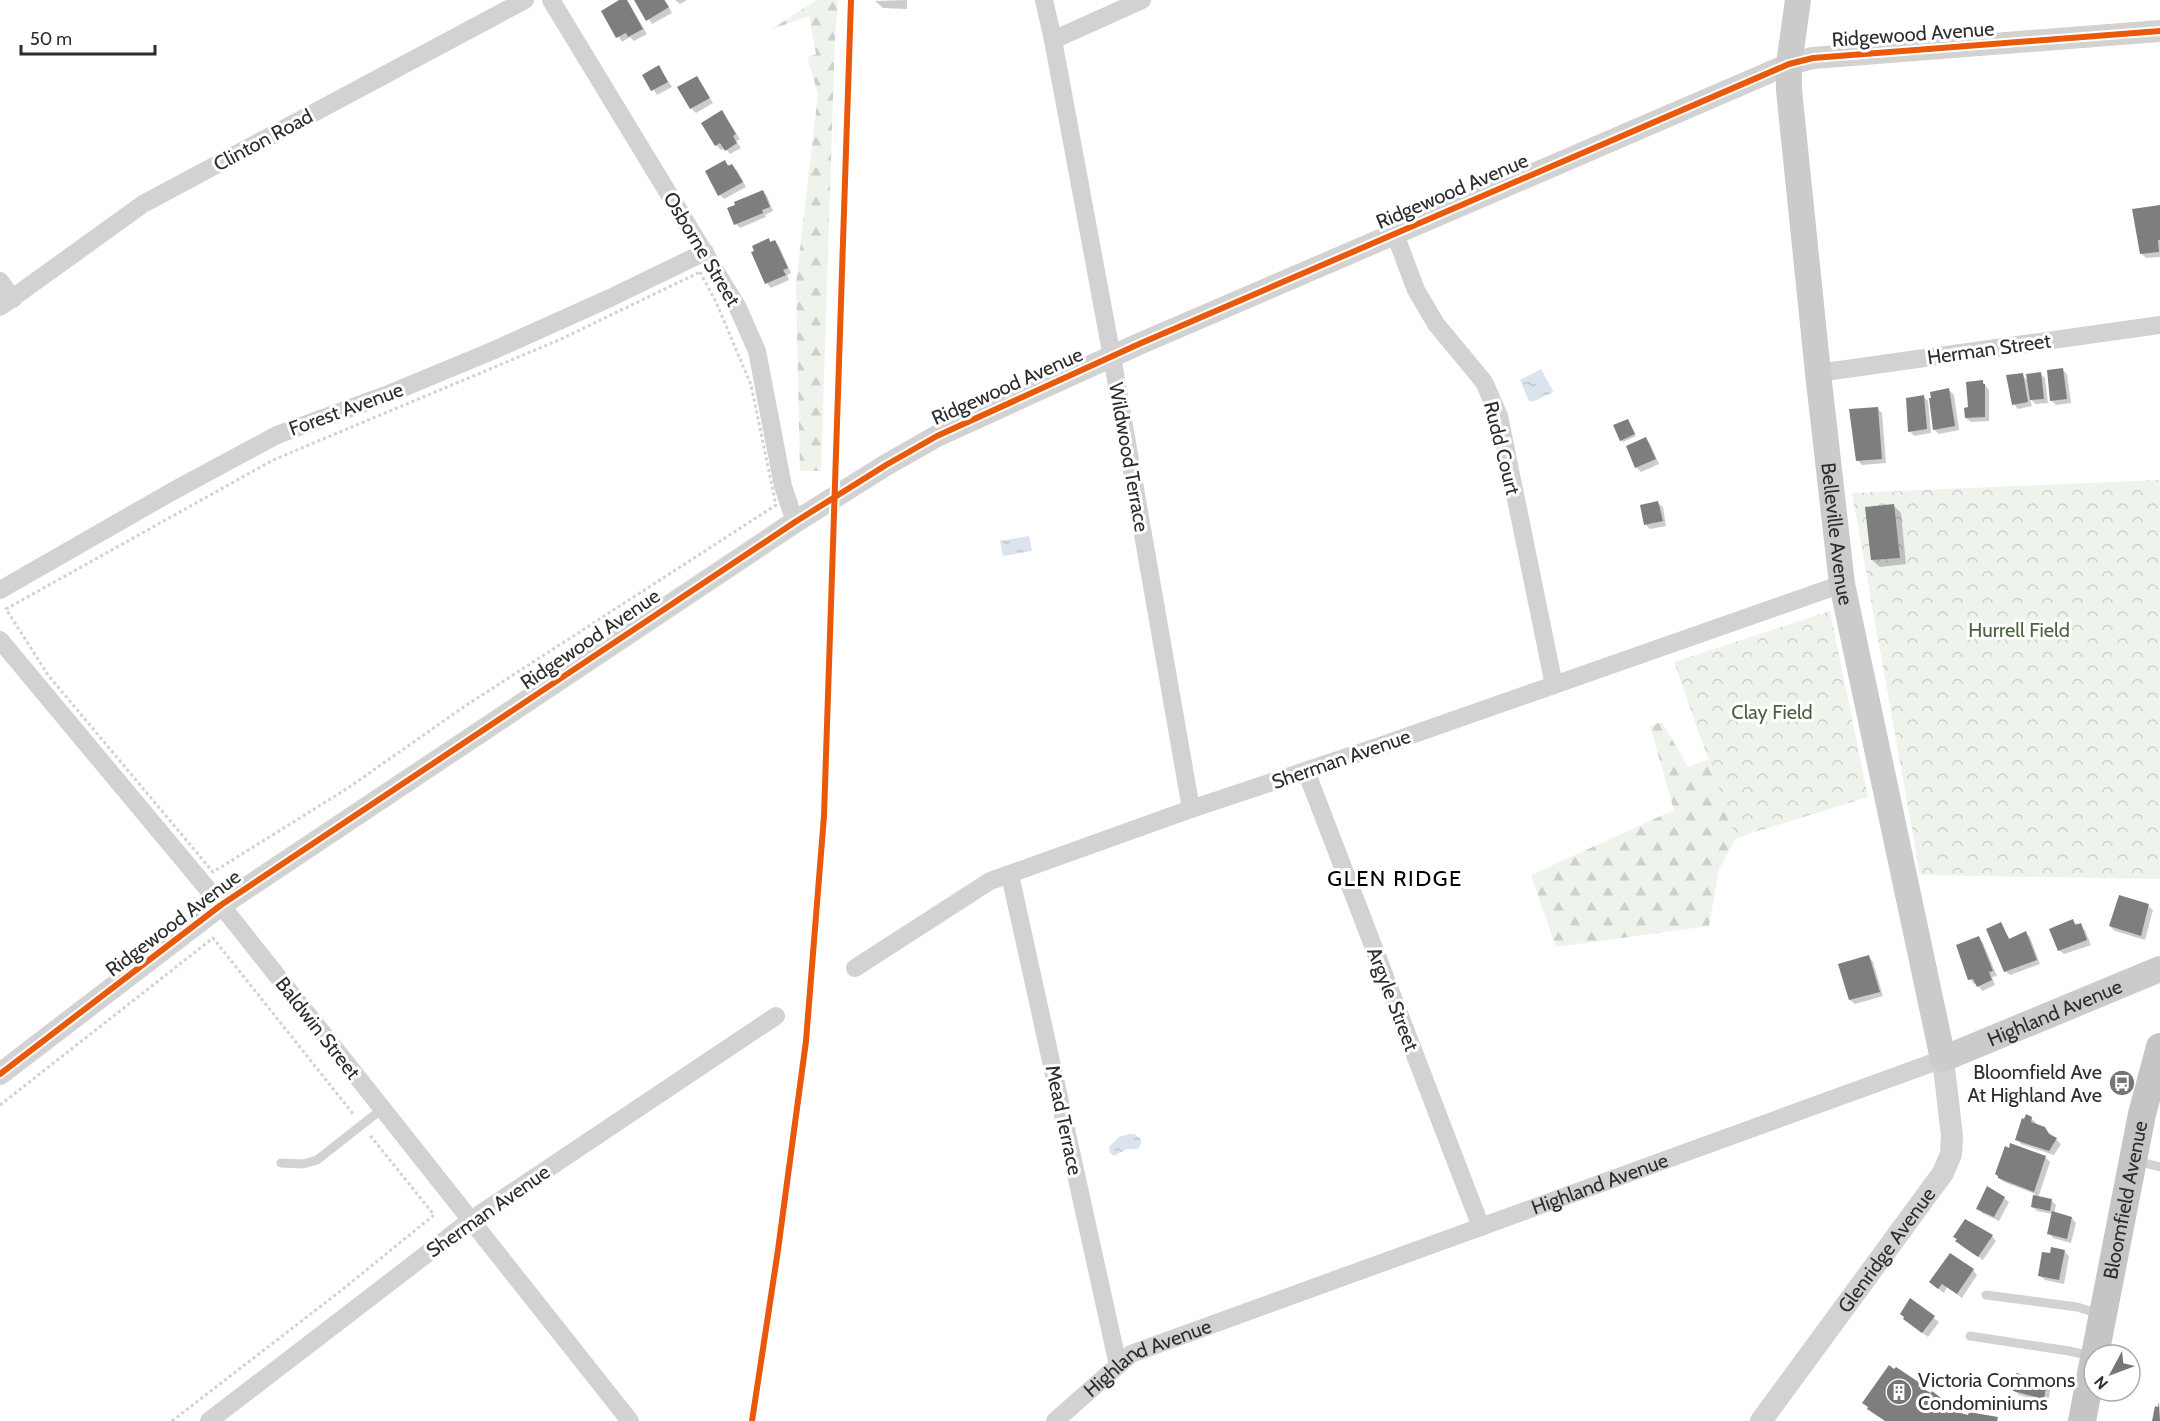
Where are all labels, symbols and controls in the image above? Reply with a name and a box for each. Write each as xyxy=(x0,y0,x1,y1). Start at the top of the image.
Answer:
street label: Ridgewood Avenue xyxy=(1831,16,1995,52)
scale bar xyxy=(21,18,154,56)
text: 50 m xyxy=(30,28,72,50)
street label: Clinton Road xyxy=(209,104,317,176)
street label: Ridgewood Avenue xyxy=(1372,148,1532,234)
street label: Osborne Street xyxy=(658,187,746,311)
street label: Herman Street xyxy=(1926,328,2053,370)
street label: Ridgewood Avenue xyxy=(928,342,1086,430)
street label: Forest Avenue xyxy=(286,377,406,441)
street label: Wildwood Terrace xyxy=(1104,380,1154,534)
street label: Rudd Court xyxy=(1479,399,1525,498)
street label: Belleville Avenue xyxy=(1816,461,1858,607)
street label: Ridgewood Avenue xyxy=(516,584,664,694)
park label: Hurrell Field xyxy=(1968,618,2070,642)
park label: Clay Field xyxy=(1731,700,1813,724)
street label: Sherman Avenue xyxy=(1268,724,1414,794)
street label: Ridgewood Avenue xyxy=(101,864,245,982)
district label: GLEN RIDGE xyxy=(1327,865,1463,892)
street label: Argyle Street xyxy=(1362,944,1424,1055)
street label: Baldwin Street xyxy=(271,972,365,1084)
street label: Highland Avenue xyxy=(1984,974,2126,1051)
place label: Bloomfield Ave At Highland Ave xyxy=(1967,1060,2102,1107)
street label: Mead Terrace xyxy=(1041,1063,1087,1177)
bus stop icon: Bloomfield Ave At Highland Ave xyxy=(2107,1068,2137,1098)
street label: Bloomfield Avenue xyxy=(2098,1119,2152,1281)
street label: Highland Avenue xyxy=(1528,1148,1671,1220)
street label: Sherman Avenue xyxy=(422,1160,554,1262)
street label: Glenridge Avenue xyxy=(1833,1183,1940,1317)
street label: Highland Avenue xyxy=(1079,1314,1215,1402)
north arrow xyxy=(2082,1343,2142,1403)
place label: Victoria Commons Condominiums xyxy=(1918,1368,2075,1415)
text: N xyxy=(2090,1372,2112,1393)
building icon: Victoria Commons Condominiums xyxy=(1884,1377,1914,1407)

